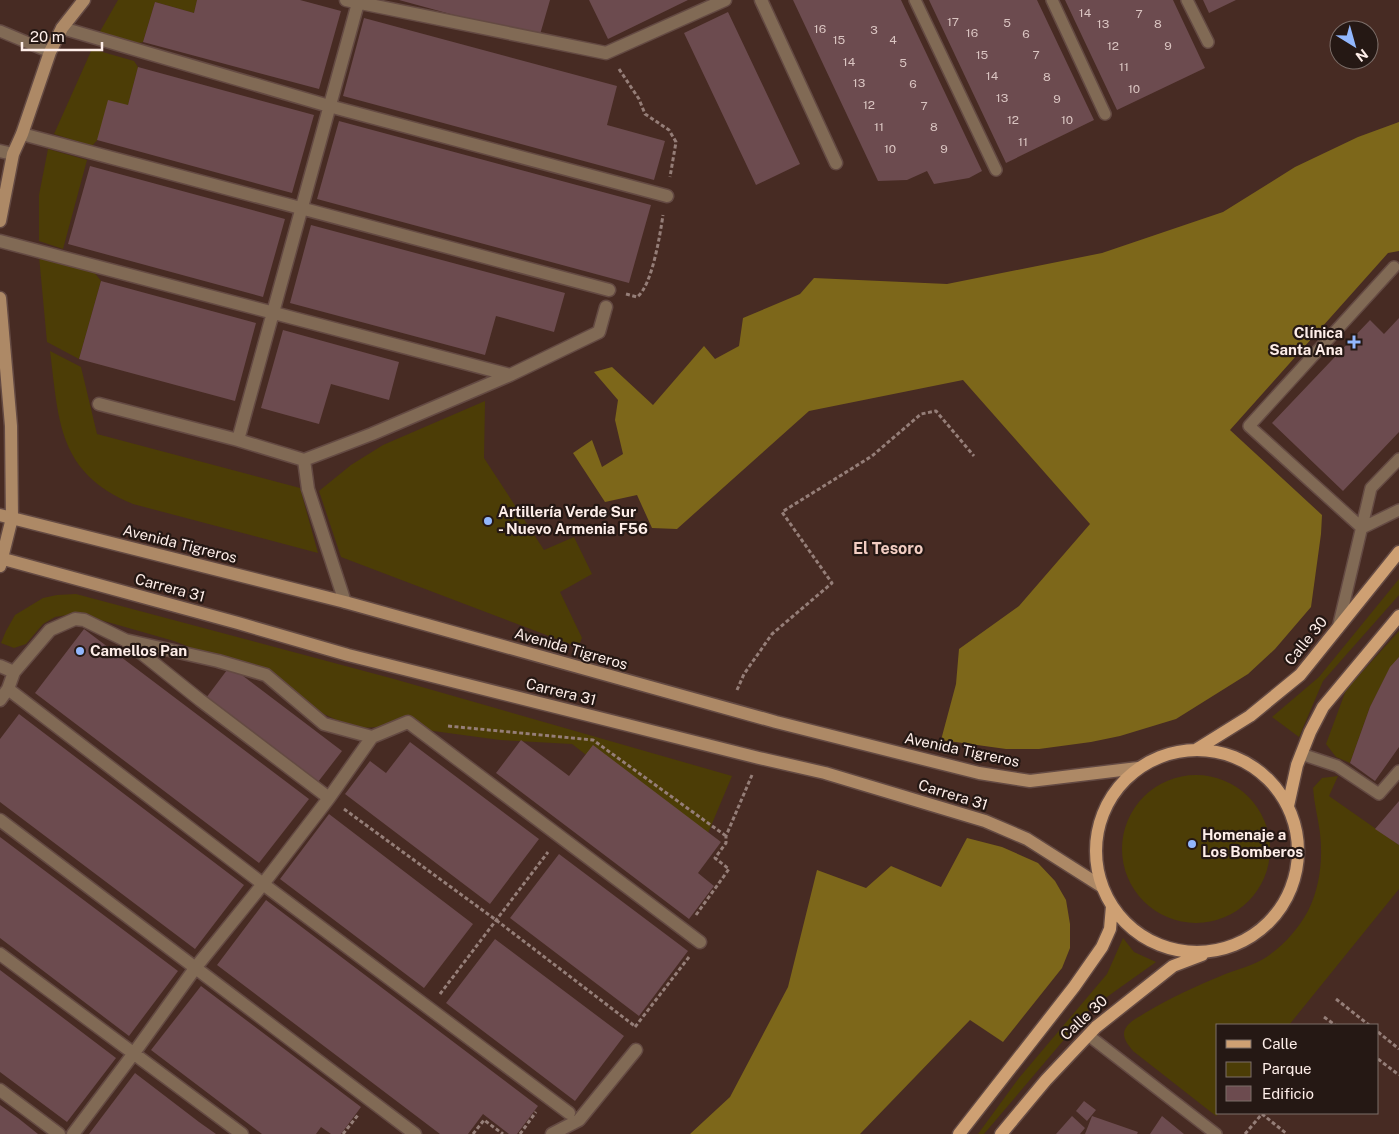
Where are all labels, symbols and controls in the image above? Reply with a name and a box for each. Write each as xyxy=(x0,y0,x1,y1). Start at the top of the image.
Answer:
house number: 14 xyxy=(1079,6,1092,20)
house number: 7 xyxy=(1135,7,1143,21)
house number: 17 xyxy=(947,15,959,29)
house number: 5 xyxy=(1003,16,1011,30)
house number: 13 xyxy=(1097,17,1109,31)
house number: 8 xyxy=(1154,17,1162,31)
scale bar xyxy=(22,20,102,52)
north arrow xyxy=(1329,20,1379,70)
house number: 16 xyxy=(814,22,826,36)
house number: 3 xyxy=(870,23,878,37)
house number: 16 xyxy=(966,26,978,40)
house number: 6 xyxy=(1022,27,1030,41)
text: 20 m xyxy=(30,28,65,45)
house number: 15 xyxy=(833,33,846,47)
house number: 4 xyxy=(889,33,897,47)
house number: 12 xyxy=(1107,39,1119,53)
house number: 9 xyxy=(1164,39,1172,53)
text: N xyxy=(1353,46,1371,65)
house number: 15 xyxy=(976,48,989,62)
house number: 7 xyxy=(1032,48,1040,62)
house number: 14 xyxy=(843,55,856,69)
house number: 5 xyxy=(899,56,907,70)
house number: 11 xyxy=(1119,60,1129,74)
house number: 14 xyxy=(986,69,999,83)
house number: 8 xyxy=(1043,70,1051,84)
house number: 13 xyxy=(853,76,865,90)
house number: 6 xyxy=(909,77,917,91)
house number: 10 xyxy=(1128,82,1140,96)
house number: 13 xyxy=(996,91,1008,105)
house number: 9 xyxy=(1053,92,1061,106)
house number: 12 xyxy=(863,98,875,112)
house number: 7 xyxy=(920,99,928,113)
house number: 12 xyxy=(1007,113,1019,127)
house number: 10 xyxy=(1061,113,1073,127)
house number: 11 xyxy=(874,120,884,134)
house number: 8 xyxy=(930,120,938,134)
house number: 11 xyxy=(1018,135,1028,149)
house number: 10 xyxy=(884,142,896,156)
house number: 9 xyxy=(940,142,948,156)
place label: Clínica Santa Ana xyxy=(1269,324,1343,358)
marker: Clínica Santa Ana xyxy=(1347,335,1361,349)
place label: Artillería Verde Sur - Nuevo Armenia F56 xyxy=(498,503,648,537)
marker: Artillería Verde Sur - Nuevo Armenia F56 xyxy=(482,515,494,527)
street label: Avenida Tigreros xyxy=(121,521,239,566)
district label: El Tesoro xyxy=(853,539,923,558)
street label: Carrera 31 xyxy=(133,570,207,605)
street label: Calle 30 xyxy=(1281,613,1330,668)
street label: Avenida Tigreros xyxy=(513,624,630,673)
place label: Camellos Pan xyxy=(90,642,187,659)
marker: Camellos Pan xyxy=(74,645,86,657)
street label: Carrera 31 xyxy=(524,675,598,708)
street label: Avenida Tigreros xyxy=(903,729,1021,770)
street label: Carrera 31 xyxy=(916,776,990,813)
place label: Homenaje a Los Bomberos xyxy=(1202,826,1303,860)
marker: Homenaje a Los Bomberos xyxy=(1186,838,1198,850)
street label: Calle 30 xyxy=(1057,992,1111,1043)
legend xyxy=(1216,1024,1379,1114)
text: Calle xyxy=(1262,1035,1298,1052)
text: Parque xyxy=(1262,1060,1312,1077)
text: Edificio xyxy=(1262,1085,1314,1102)

